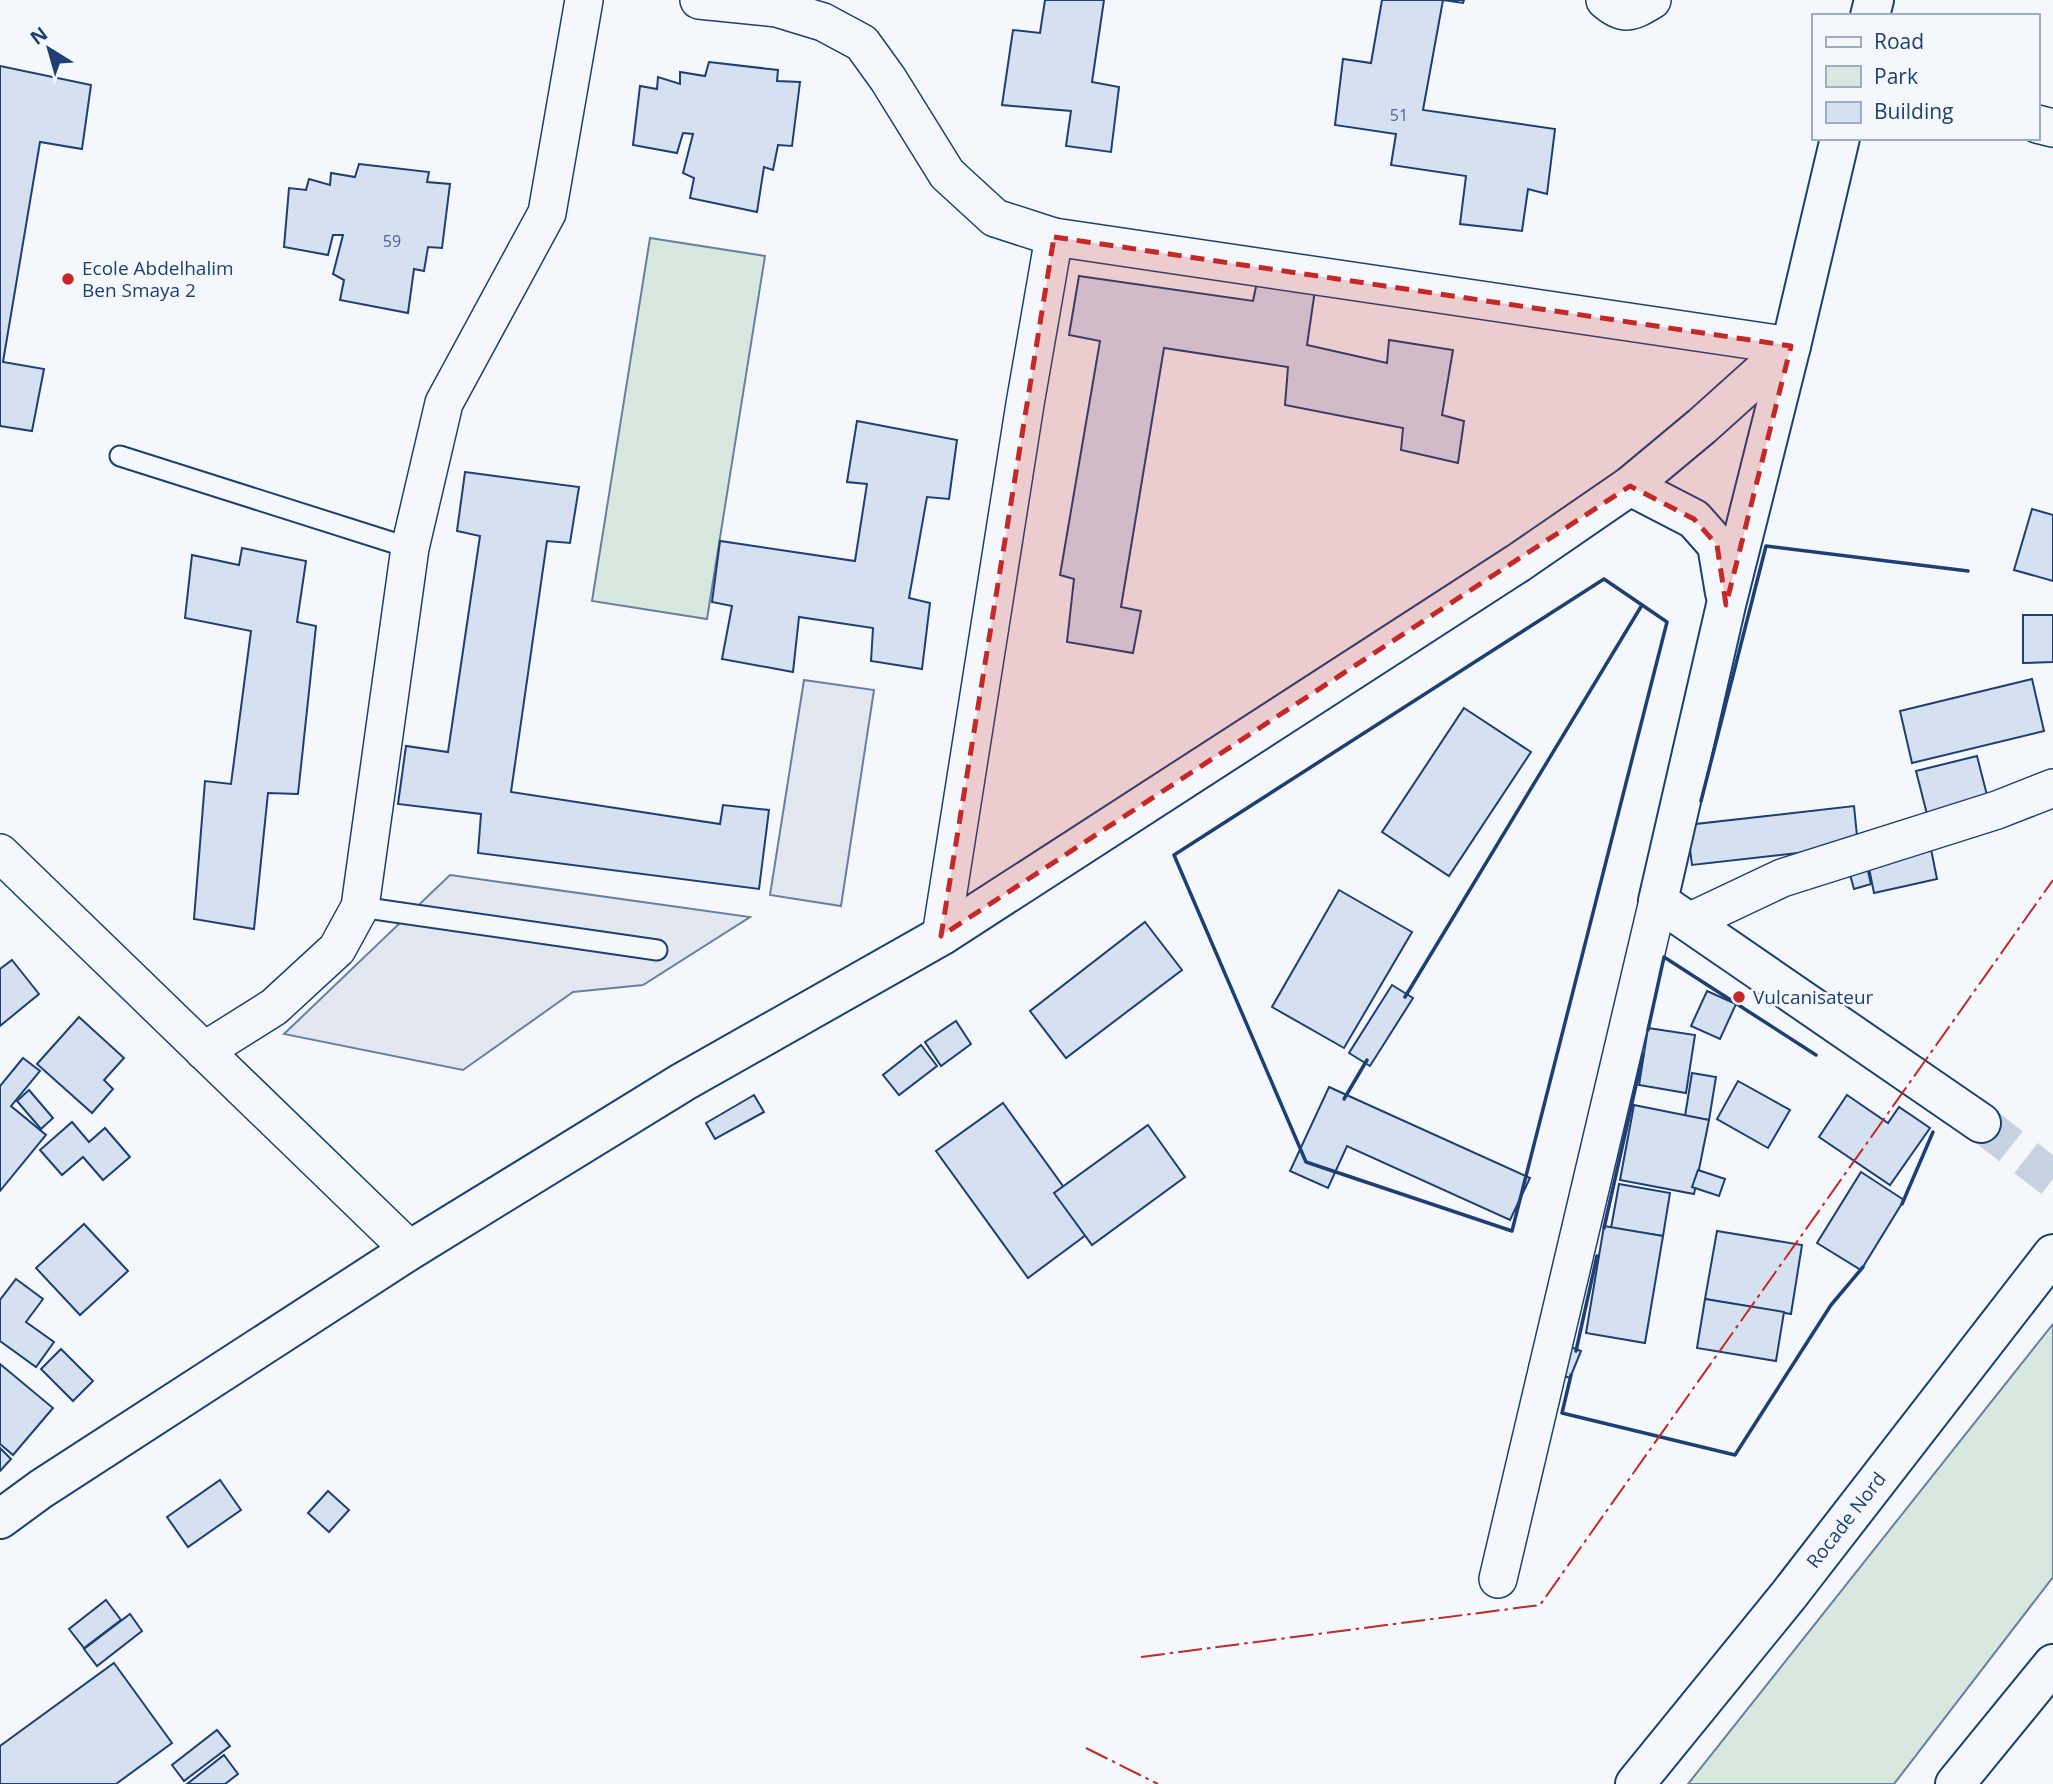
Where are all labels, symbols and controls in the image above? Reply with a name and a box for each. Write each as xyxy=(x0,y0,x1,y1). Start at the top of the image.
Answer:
north arrow xyxy=(14,14,84,84)
legend xyxy=(1812,14,2039,140)
text: N xyxy=(25,20,53,50)
text: Road xyxy=(1874,27,1924,55)
text: Park xyxy=(1874,62,1918,90)
text: Building xyxy=(1874,97,1953,125)
house number: 51 xyxy=(1390,104,1408,126)
house number: 59 xyxy=(383,230,401,252)
place label: Ecole Abdelhalim Ben Smaya 2 xyxy=(82,255,234,303)
marker: Ecole Abdelhalim Ben Smaya 2 xyxy=(60,271,76,287)
place label: Vulcanisateur xyxy=(1753,984,1874,1010)
marker: Vulcanisateur xyxy=(1731,989,1747,1005)
street label: Rocade Nord xyxy=(1800,1467,1892,1573)

